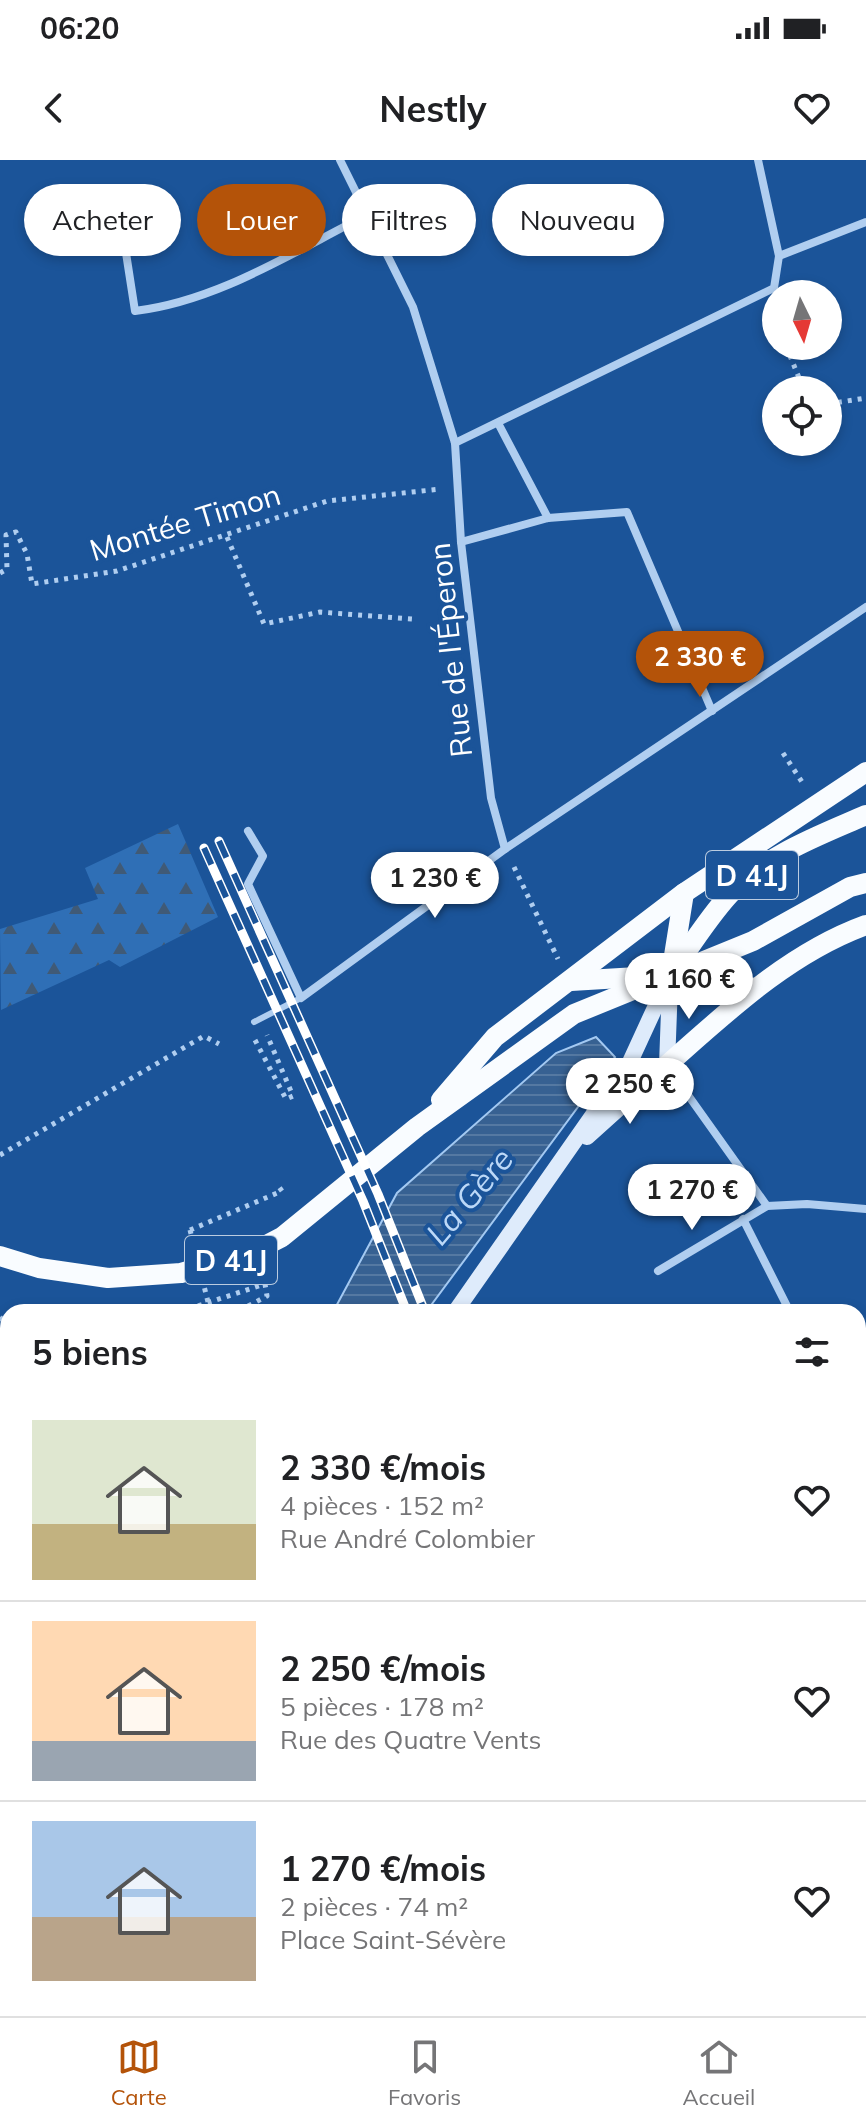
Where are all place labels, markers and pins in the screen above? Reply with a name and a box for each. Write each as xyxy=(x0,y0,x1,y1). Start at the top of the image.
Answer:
pin: 2 330 € xyxy=(626,631,774,699)
pin: 1 230 € xyxy=(361,852,509,920)
pin: 1 160 € xyxy=(615,953,763,1021)
pin: 2 250 € xyxy=(556,1058,704,1126)
pin: 1 270 € xyxy=(618,1164,766,1232)

